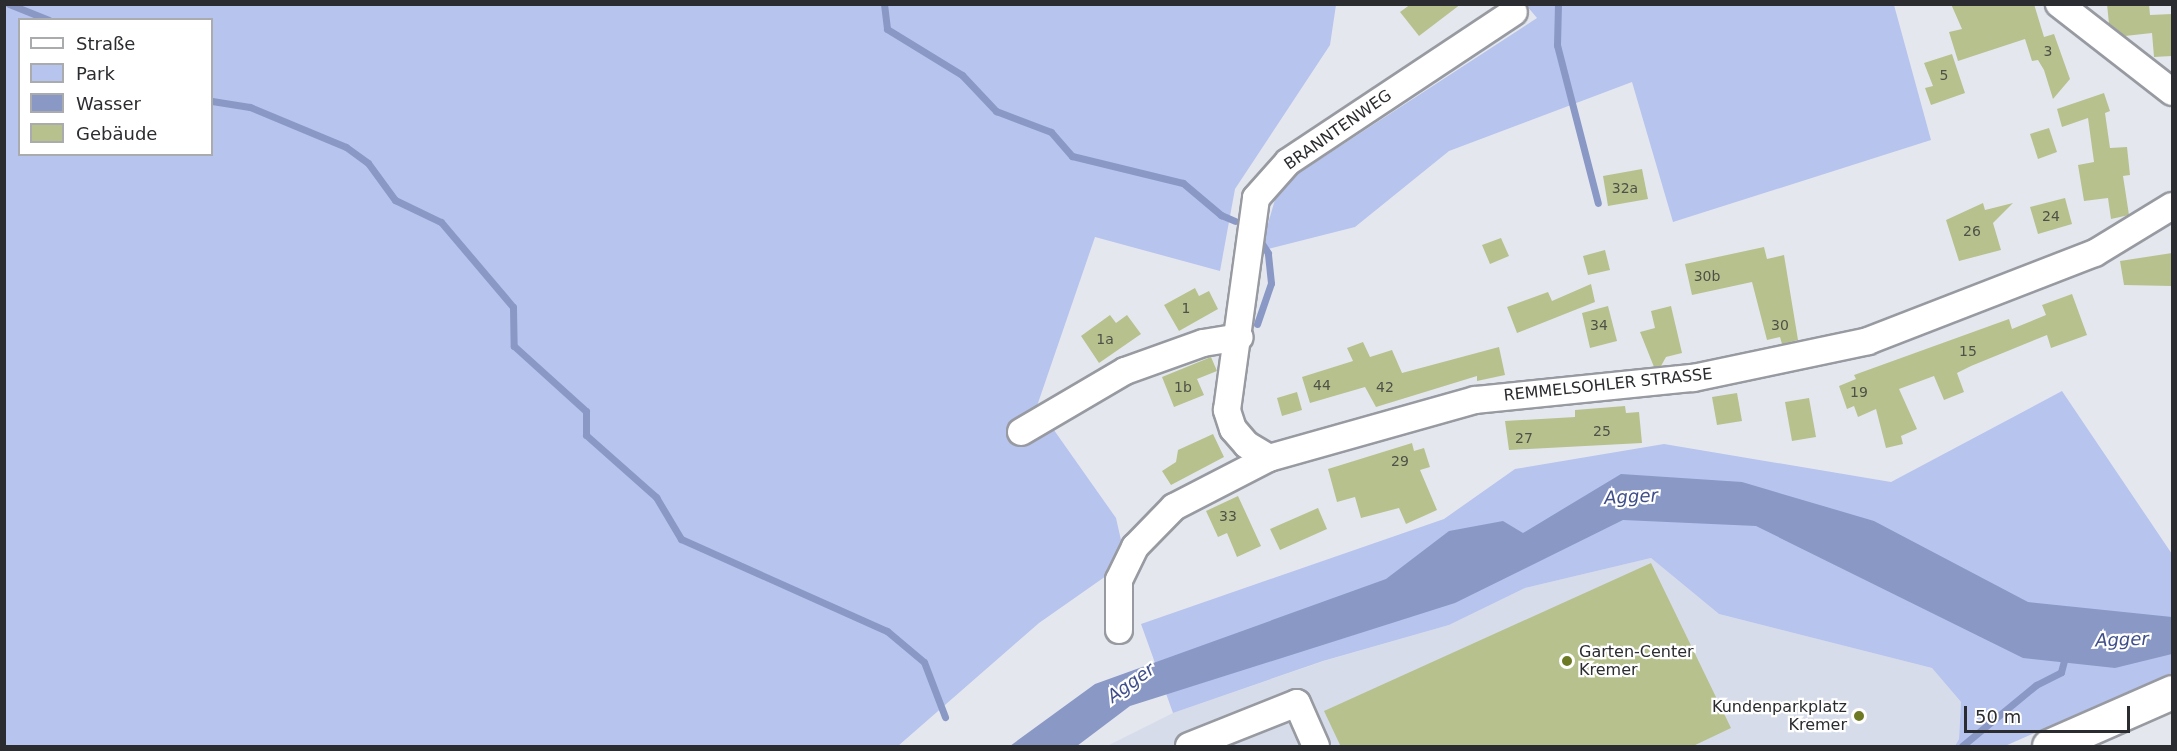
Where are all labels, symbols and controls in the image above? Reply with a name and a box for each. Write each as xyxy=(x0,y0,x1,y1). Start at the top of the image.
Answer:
legend xyxy=(18,18,213,156)
text: Straße xyxy=(76,33,135,54)
house number: 3 xyxy=(2044,43,2052,59)
text: Park xyxy=(76,63,115,84)
house number: 5 xyxy=(1940,67,1948,83)
street label: BRANNTENWEG xyxy=(1281,86,1395,174)
text: Wasser xyxy=(76,93,141,114)
text: Gebäude xyxy=(76,123,157,144)
house number: 32a xyxy=(1612,180,1638,196)
house number: 24 xyxy=(2042,208,2060,224)
house number: 26 xyxy=(1963,223,1981,239)
house number: 30b xyxy=(1694,268,1720,284)
house number: 1 xyxy=(1182,300,1190,316)
house number: 34 xyxy=(1590,317,1608,333)
house number: 30 xyxy=(1771,317,1789,333)
house number: 1a xyxy=(1096,331,1114,347)
house number: 15 xyxy=(1959,343,1977,359)
street label: REMMELSOHLER STRASSE xyxy=(1503,364,1713,406)
house number: 44 xyxy=(1313,377,1331,393)
house number: 1b xyxy=(1174,379,1192,395)
house number: 42 xyxy=(1376,379,1394,395)
house number: 19 xyxy=(1850,384,1868,400)
house number: 25 xyxy=(1593,423,1611,439)
house number: 27 xyxy=(1515,430,1533,446)
house number: 29 xyxy=(1391,453,1409,469)
water label: Agger xyxy=(1604,485,1658,509)
house number: 33 xyxy=(1219,508,1237,524)
water label: Agger xyxy=(2095,628,2149,652)
place label: Garten-Center Kremer xyxy=(1579,642,1694,680)
marker: Garten-Center Kremer xyxy=(1560,654,1574,668)
water label: Agger xyxy=(1103,658,1159,708)
scale bar xyxy=(1967,694,2134,732)
place label: Kundenparkplatz Kremer xyxy=(1712,697,1847,735)
text: 50 m xyxy=(1975,706,2021,727)
marker: Kundenparkplatz Kremer xyxy=(1852,709,1866,723)

